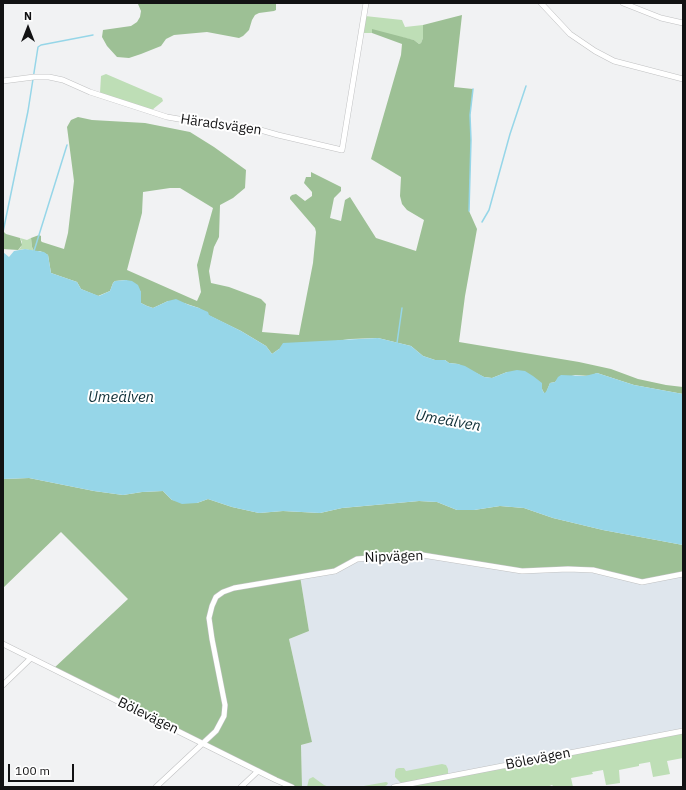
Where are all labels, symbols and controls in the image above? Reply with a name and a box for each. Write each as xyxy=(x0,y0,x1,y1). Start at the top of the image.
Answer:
north arrow xyxy=(8,8,48,48)
text: N xyxy=(24,9,32,23)
street label: Häradsvägen xyxy=(179,111,263,139)
water label: Umeälven xyxy=(88,389,154,407)
water label: Umeälven xyxy=(414,406,482,436)
street label: Nipvägen xyxy=(364,548,424,566)
street label: Bölevägen xyxy=(115,694,181,738)
street label: Bölevägen xyxy=(504,745,572,773)
scale bar xyxy=(10,756,76,782)
text: 100 m xyxy=(15,763,50,778)

